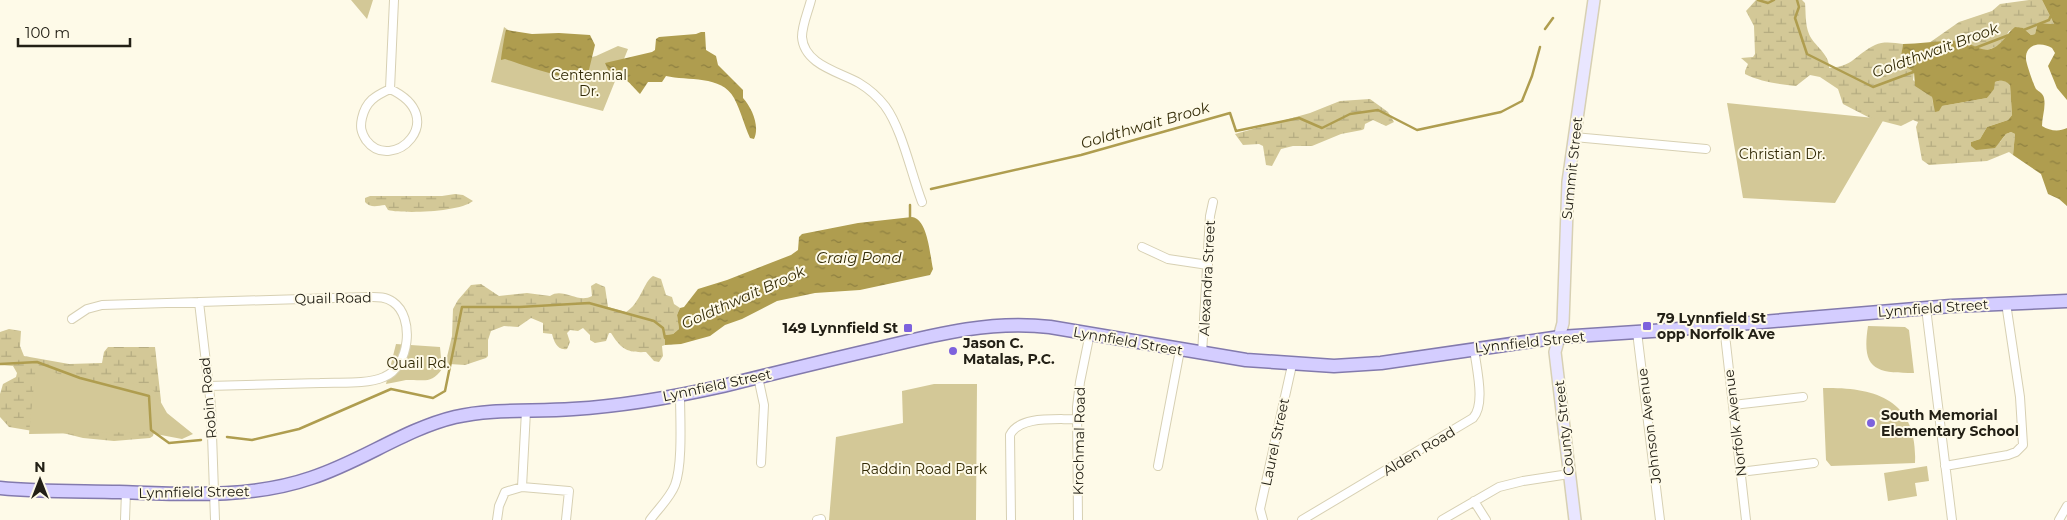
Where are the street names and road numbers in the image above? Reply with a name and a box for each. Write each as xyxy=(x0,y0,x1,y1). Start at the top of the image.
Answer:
street label: Summit Street xyxy=(1558,116,1586,220)
street label: Alexandra Street xyxy=(1195,219,1219,336)
street label: Quail Road xyxy=(294,288,372,308)
street label: Lynnfield Street xyxy=(1877,295,1989,321)
street label: Lynnfield Street xyxy=(1072,322,1185,360)
street label: Lynnfield Street xyxy=(1474,327,1586,357)
street label: Robin Road xyxy=(195,356,221,440)
street label: Lynnfield Street xyxy=(661,365,773,405)
street label: Johnson Avenue xyxy=(1633,367,1665,486)
street label: Norfolk Avenue xyxy=(1719,368,1751,478)
street label: County Street xyxy=(1550,379,1578,477)
street label: Krochmal Road xyxy=(1069,387,1089,495)
street label: Laurel Street xyxy=(1257,396,1293,488)
street label: Alden Road xyxy=(1379,422,1459,480)
street label: Lynnfield Street xyxy=(138,482,250,502)

